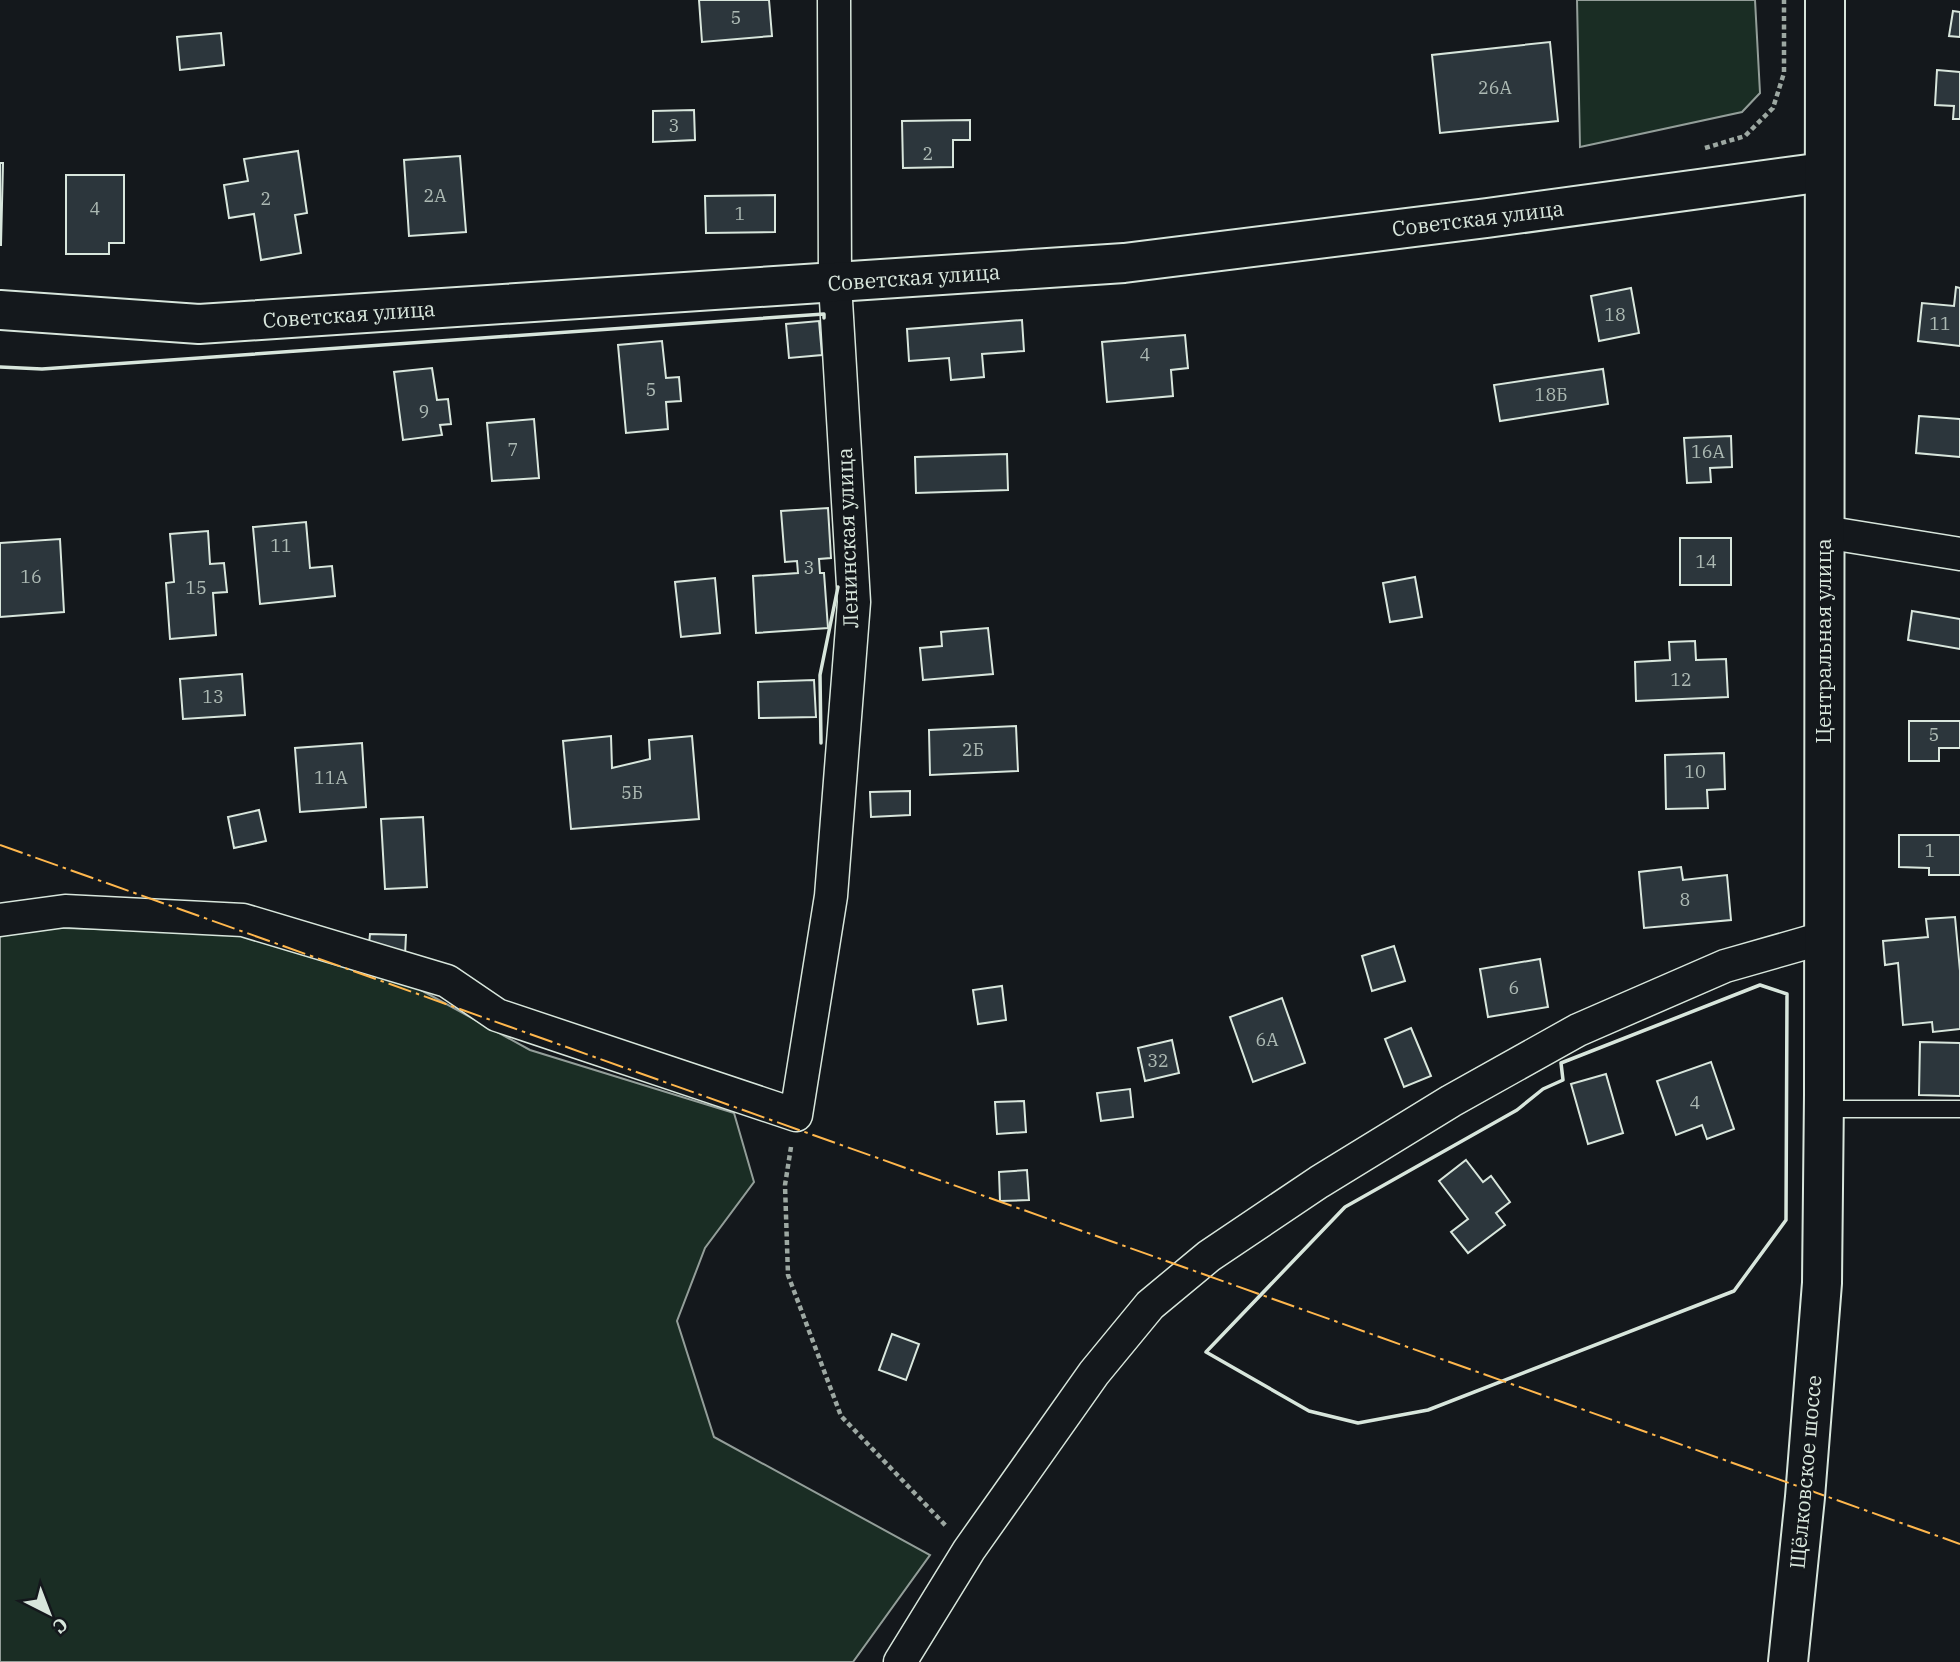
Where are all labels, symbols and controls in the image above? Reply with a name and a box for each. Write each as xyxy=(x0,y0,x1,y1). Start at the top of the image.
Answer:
house number: 5 xyxy=(731,6,741,29)
house number: 26А xyxy=(1478,76,1513,99)
house number: 3 xyxy=(669,114,679,137)
house number: 2 xyxy=(923,142,933,165)
house number: 2А xyxy=(423,184,447,207)
house number: 2 xyxy=(261,187,271,210)
street label: Советская улица xyxy=(1390,194,1565,242)
house number: 4 xyxy=(90,197,100,220)
house number: 1 xyxy=(735,202,745,225)
street label: Советская улица xyxy=(827,257,1001,297)
street label: Советская улица xyxy=(262,294,436,334)
house number: 18 xyxy=(1604,303,1626,326)
house number: 11 xyxy=(1929,312,1951,335)
house number: 4 xyxy=(1140,343,1150,366)
house number: 5 xyxy=(646,378,656,401)
house number: 18Б xyxy=(1535,383,1567,406)
house number: 9 xyxy=(419,400,429,423)
house number: 7 xyxy=(508,438,518,461)
house number: 16А xyxy=(1691,440,1726,463)
street label: Ленинская улица xyxy=(830,447,864,629)
house number: 11 xyxy=(270,534,292,557)
street label: Центральная улица xyxy=(1809,538,1837,744)
house number: 14 xyxy=(1695,550,1717,573)
house number: 3 xyxy=(804,556,814,579)
house number: 16 xyxy=(20,565,42,588)
house number: 15 xyxy=(185,576,207,599)
house number: 12 xyxy=(1670,668,1692,691)
house number: 13 xyxy=(202,685,224,708)
house number: 5 xyxy=(1929,723,1939,746)
house number: 2Б xyxy=(962,738,984,761)
house number: 10 xyxy=(1684,760,1706,783)
house number: 11А xyxy=(314,766,349,789)
house number: 5Б xyxy=(621,781,643,804)
house number: 1 xyxy=(1925,839,1935,862)
house number: 8 xyxy=(1680,888,1690,911)
house number: 6 xyxy=(1509,976,1519,999)
house number: 6А xyxy=(1255,1028,1279,1051)
house number: 32 xyxy=(1147,1049,1169,1072)
house number: 4 xyxy=(1690,1091,1700,1114)
street label: Щёлковское шоссе xyxy=(1783,1374,1827,1570)
north arrow xyxy=(14,1578,84,1648)
text: С xyxy=(48,1612,73,1639)

